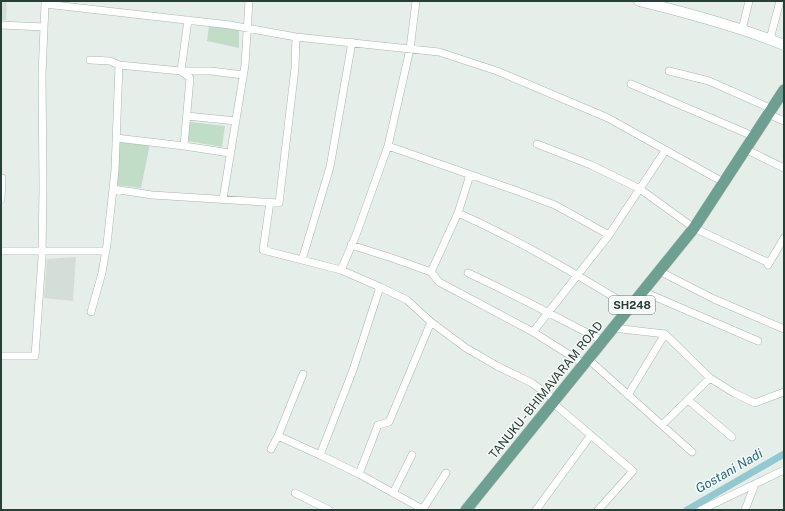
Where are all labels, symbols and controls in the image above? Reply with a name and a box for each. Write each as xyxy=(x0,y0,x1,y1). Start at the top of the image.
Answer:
road number: SH248 xyxy=(609,296,655,314)
street label: TANUKU - BHIMAVARAM ROAD xyxy=(486,319,606,461)
water label: Gostani Nadi xyxy=(693,445,766,496)

